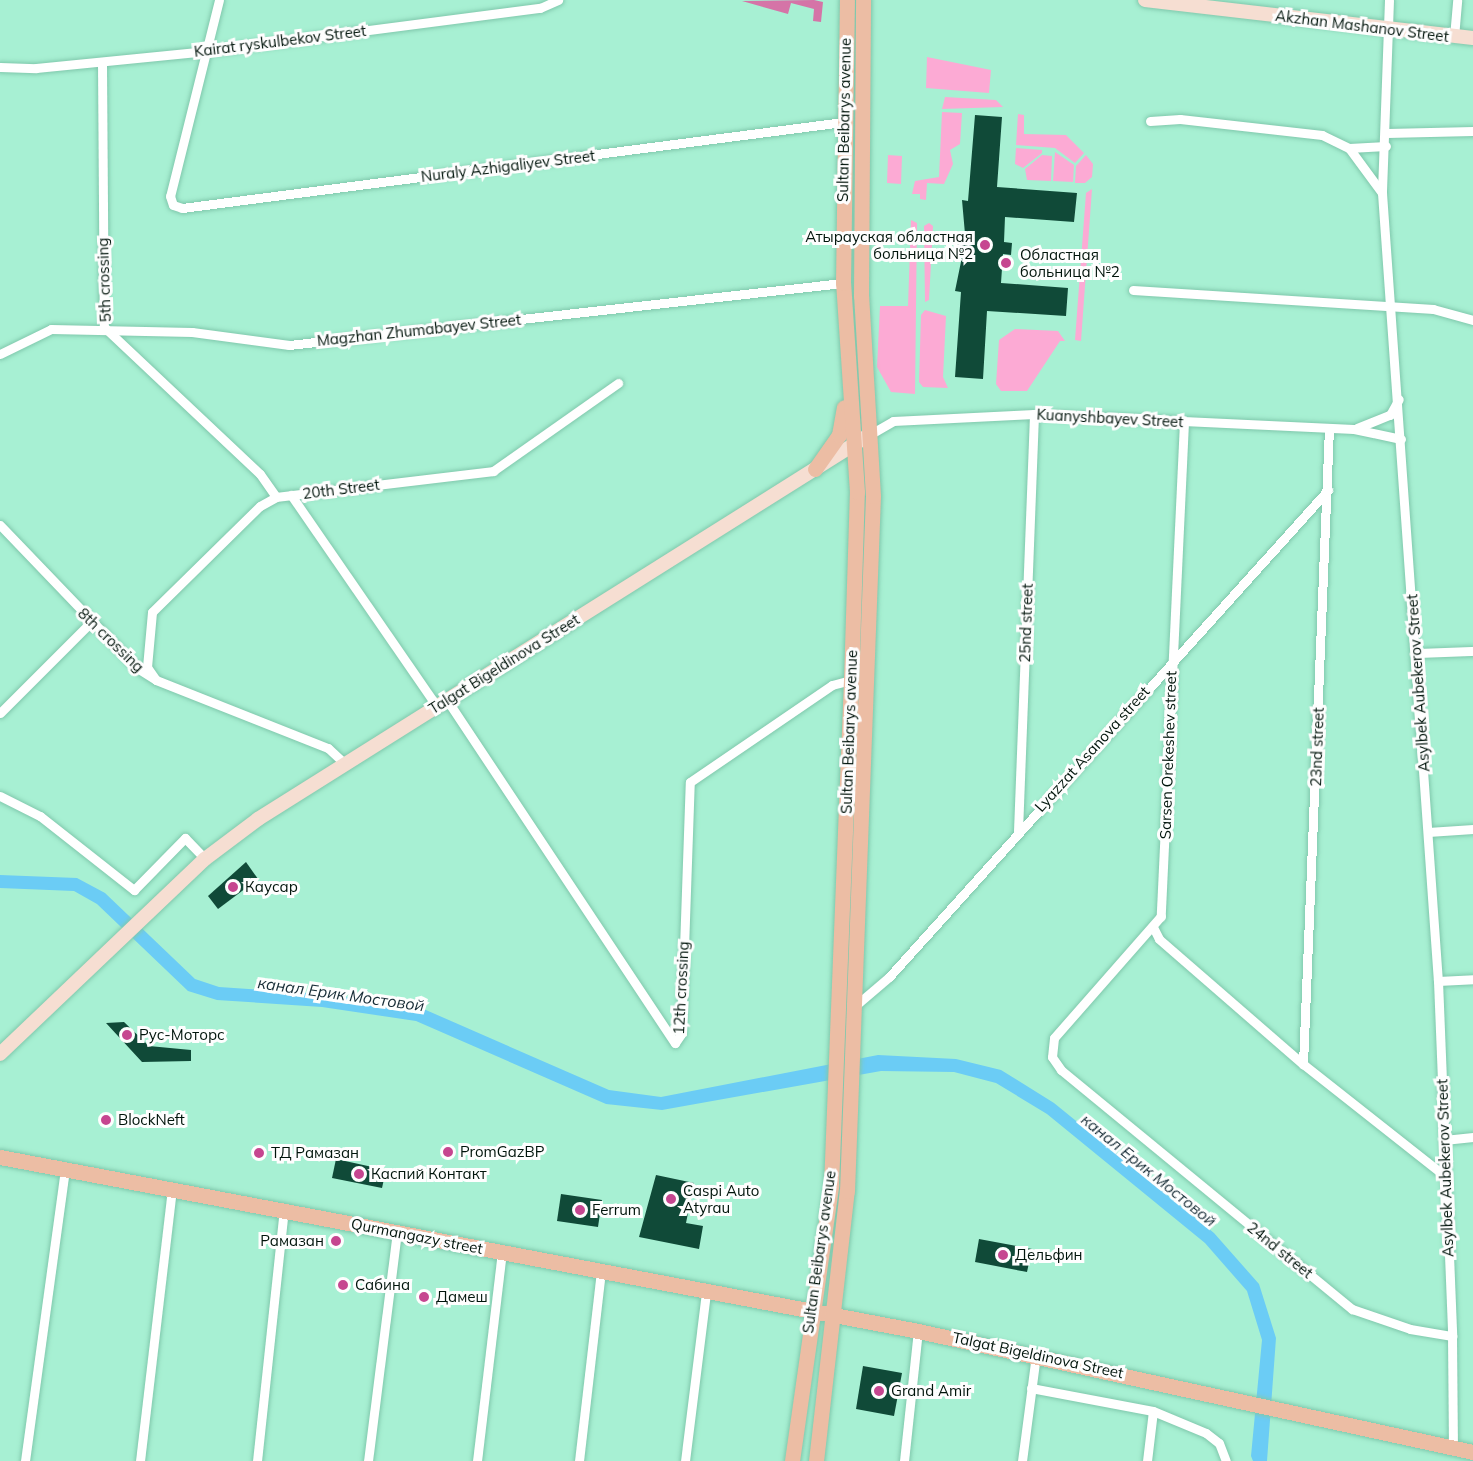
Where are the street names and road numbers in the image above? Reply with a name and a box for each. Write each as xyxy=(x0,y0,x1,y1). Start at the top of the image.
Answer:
street label: Akzhan Mashanov Street xyxy=(1274,6,1450,46)
street label: Kairat ryskulbekov Street xyxy=(193,22,367,60)
street label: Sultan Beibarys avenue xyxy=(834,38,854,202)
street label: Nuraly Azhigaliyev Street xyxy=(420,146,596,186)
street label: 5th crossing xyxy=(94,237,114,323)
street label: Magzhan Zhumabayev Street xyxy=(316,310,522,350)
street label: Kuanyshbayev Street xyxy=(1036,405,1184,431)
street label: 20th Street xyxy=(301,475,381,503)
street label: 25nd street xyxy=(1016,583,1036,663)
street label: Asylbek Aubekerov Street xyxy=(1403,593,1433,773)
street label: 8th crossing xyxy=(74,604,148,676)
street label: Talgat Bigeldinova Street xyxy=(425,610,583,718)
street label: Sultan Beibarys avenue xyxy=(837,650,861,814)
street label: Sarsen Orekeshev street xyxy=(1156,670,1180,840)
street label: Lyazzat Asanova street xyxy=(1031,682,1153,816)
street label: 23nd street xyxy=(1307,707,1327,787)
street label: 12th crossing xyxy=(670,941,692,1035)
street label: Asylbek Aubekerov Street xyxy=(1433,1079,1457,1257)
street label: Sultan Beibarys avenue xyxy=(799,1170,839,1334)
street label: Qurmangazy street xyxy=(350,1214,484,1258)
street label: 24nd street xyxy=(1244,1218,1316,1282)
street label: Talgat Bigeldinova Street xyxy=(951,1328,1125,1382)

